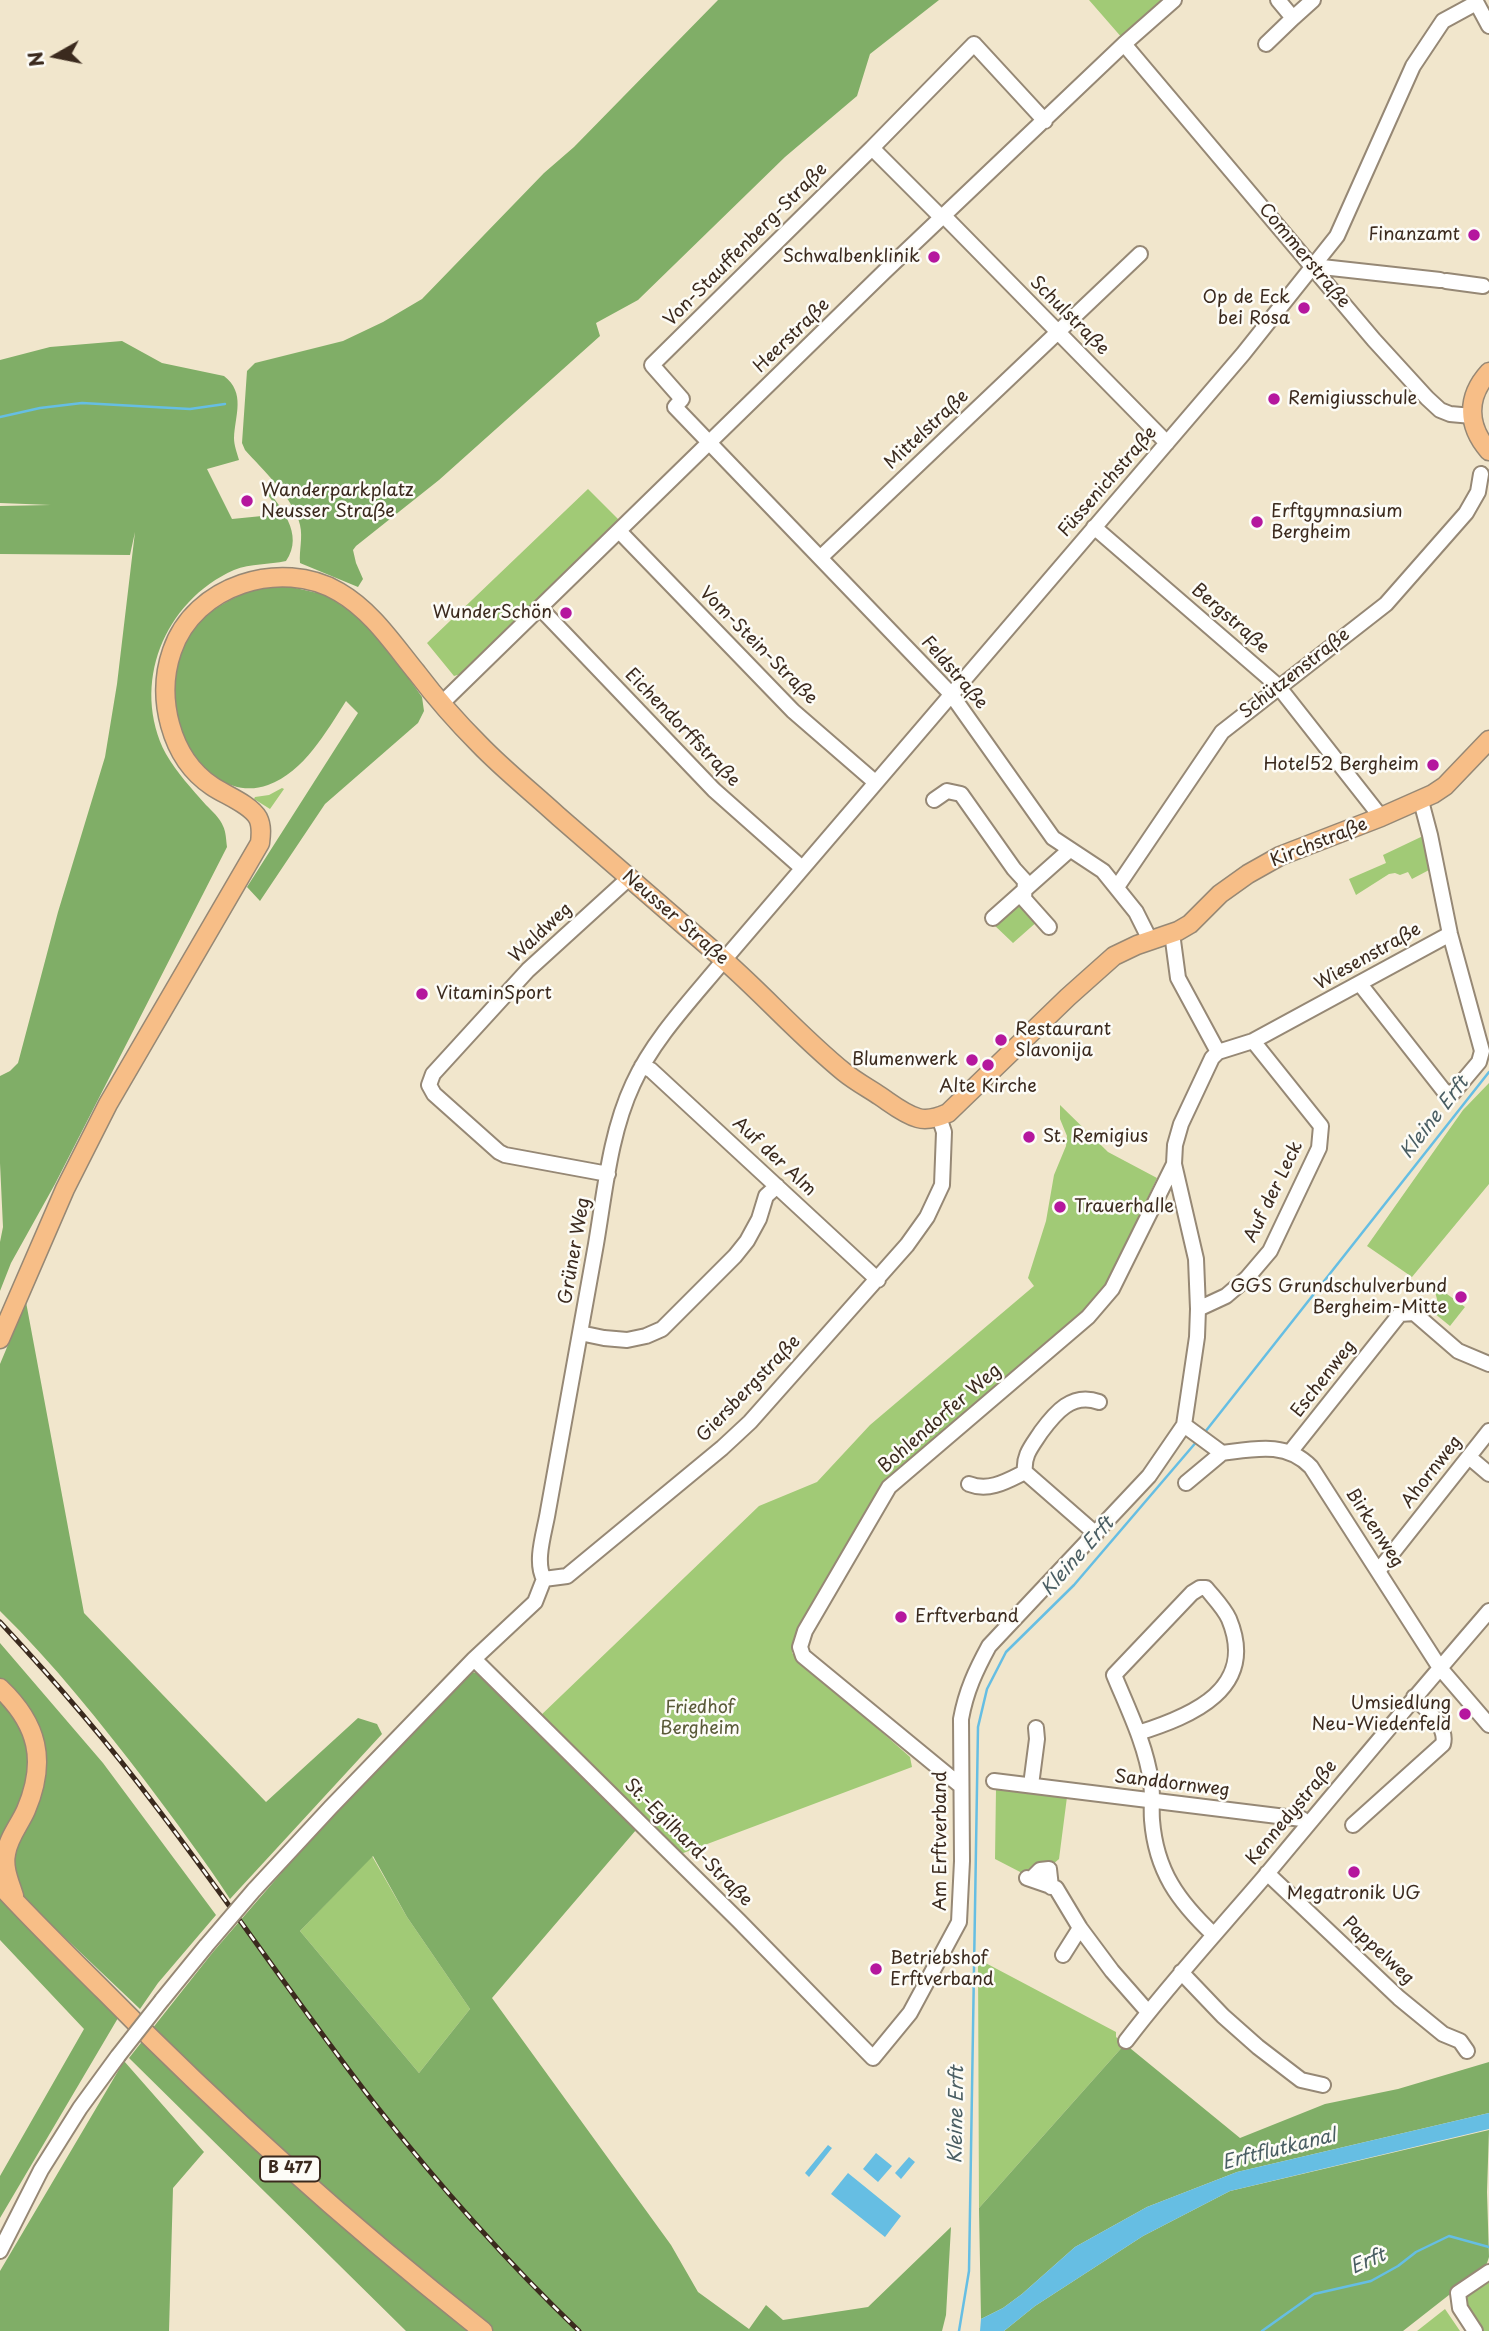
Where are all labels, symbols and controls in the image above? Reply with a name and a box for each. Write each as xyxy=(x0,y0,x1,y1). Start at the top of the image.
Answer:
north arrow xyxy=(21,21,91,91)
text: N xyxy=(20,50,50,69)
street label: Von-Stauffenberg-Straße xyxy=(660,159,832,331)
street label: Commerstraße xyxy=(1254,199,1354,313)
place label: Finanzamt xyxy=(1368,224,1460,246)
marker: Finanzamt xyxy=(1466,227,1482,243)
place label: Schwalbenklinik xyxy=(782,246,920,268)
marker: Schwalbenklinik xyxy=(926,249,942,265)
street label: Schulstraße xyxy=(1025,272,1113,360)
place label: Op de Eck bei Rosa xyxy=(1203,287,1290,330)
street label: Heerstraße xyxy=(749,294,835,378)
marker: Op de Eck bei Rosa xyxy=(1296,300,1312,316)
street label: Mittelstraße xyxy=(881,386,973,474)
place label: Remigiusschule xyxy=(1288,388,1417,410)
marker: Remigiusschule xyxy=(1266,391,1282,407)
street label: Füssenichstraße xyxy=(1054,422,1162,542)
place label: Wanderparkplatz Neusser Straße xyxy=(261,480,414,522)
marker: Wanderparkplatz Neusser Straße xyxy=(239,493,255,509)
place label: Erftgymnasium Bergheim xyxy=(1271,501,1403,544)
marker: Erftgymnasium Bergheim xyxy=(1249,514,1265,530)
street label: Bergstraße xyxy=(1187,579,1273,659)
street label: Vom-Stein-Straße xyxy=(695,583,821,709)
place label: WunderSchön xyxy=(432,602,552,624)
marker: WunderSchön xyxy=(558,605,574,621)
street label: Schützenstraße xyxy=(1236,624,1354,724)
street label: Feldstraße xyxy=(916,632,992,714)
street label: Eichendorffstraße xyxy=(620,664,744,792)
place label: Hotel52 Bergheim xyxy=(1263,754,1419,776)
marker: Hotel52 Bergheim xyxy=(1425,757,1441,773)
street label: Kirchstraße xyxy=(1267,814,1371,872)
street label: Neusser Straße xyxy=(617,866,733,970)
street label: Waldweg xyxy=(505,899,577,967)
street label: Wiesenstraße xyxy=(1311,919,1425,995)
place label: VitaminSport xyxy=(436,983,552,1005)
marker: VitaminSport xyxy=(414,986,430,1002)
place label: Restaurant Slavonija xyxy=(1015,1019,1111,1062)
marker: Restaurant Slavonija xyxy=(993,1032,1009,1048)
place label: Blumenwerk xyxy=(852,1049,958,1071)
marker: Blumenwerk xyxy=(964,1052,980,1068)
marker: Alte Kirche xyxy=(980,1057,996,1073)
water label: Kleine Erft xyxy=(1396,1073,1474,1163)
place label: Alte Kirche xyxy=(939,1076,1037,1098)
street label: Auf der Alm xyxy=(728,1113,820,1201)
place label: St. Remigius xyxy=(1043,1126,1148,1148)
marker: St. Remigius xyxy=(1021,1129,1037,1145)
street label: Auf der Leck xyxy=(1240,1138,1308,1246)
street label: Grüner Weg xyxy=(555,1196,595,1306)
place label: Trauerhalle xyxy=(1074,1196,1174,1218)
marker: Trauerhalle xyxy=(1052,1199,1068,1215)
place label: GGS Grundschulverbund Bergheim-Mitte xyxy=(1230,1276,1447,1318)
marker: GGS Grundschulverbund Bergheim-Mitte xyxy=(1453,1289,1469,1305)
street label: Giersbergstraße xyxy=(693,1331,805,1447)
street label: Eschenweg xyxy=(1287,1336,1361,1422)
street label: Bohlendorfer Weg xyxy=(874,1360,1006,1478)
street label: Ahornweg xyxy=(1397,1432,1467,1512)
street label: Birkenweg xyxy=(1340,1484,1408,1572)
water label: Kleine Erft xyxy=(1037,1513,1119,1601)
place label: Erftverband xyxy=(915,1606,1019,1628)
marker: Erftverband xyxy=(893,1609,909,1625)
place label: Umsiedlung Neu-Wiedenfeld xyxy=(1311,1693,1451,1736)
park label: Friedhof Bergheim xyxy=(660,1697,740,1740)
marker: Umsiedlung Neu-Wiedenfeld xyxy=(1457,1706,1473,1722)
street label: Kennedystraße xyxy=(1242,1756,1342,1870)
street label: Sanddornweg xyxy=(1113,1766,1231,1802)
street label: Am Erftverband xyxy=(930,1771,952,1911)
street label: St.-Egilhard-Straße xyxy=(620,1775,756,1911)
marker: Megatronik UG xyxy=(1346,1864,1362,1880)
place label: Megatronik UG xyxy=(1287,1883,1421,1905)
street label: Pappelweg xyxy=(1338,1912,1418,1990)
place label: Betriebshof Erftverband xyxy=(890,1948,994,1990)
marker: Betriebshof Erftverband xyxy=(868,1961,884,1977)
water label: Kleine Erft xyxy=(945,2066,969,2164)
water label: Erftflutkanal xyxy=(1220,2125,1338,2175)
road number: B 477 xyxy=(260,2156,320,2182)
water label: Erft xyxy=(1347,2244,1389,2280)

